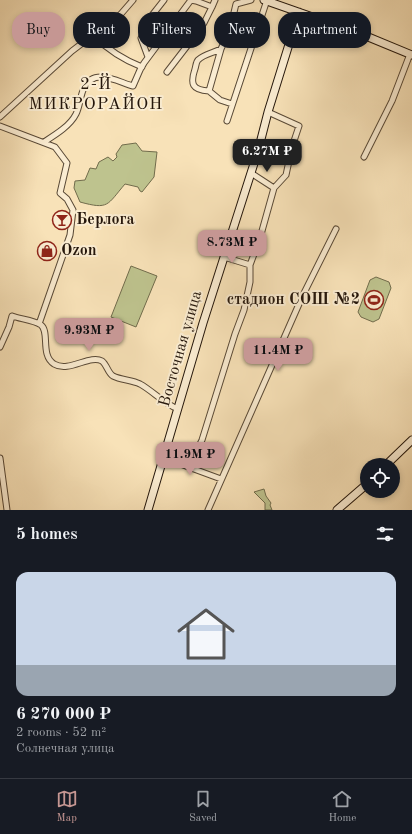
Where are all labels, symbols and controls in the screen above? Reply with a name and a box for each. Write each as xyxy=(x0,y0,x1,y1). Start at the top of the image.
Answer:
chip: Buy xyxy=(12,12,65,48)
chip: Rent xyxy=(73,12,130,48)
chip: Filters xyxy=(138,12,206,48)
chip: New xyxy=(214,12,270,48)
chip: Apartment xyxy=(278,12,371,48)
district label: 2-Й МИКРОРАЙОН xyxy=(29,73,163,113)
pin: 6.27M ₽ xyxy=(230,139,304,173)
text: 6.27M ₽ xyxy=(242,145,292,158)
bar icon: Берлога xyxy=(51,209,73,231)
place label: Берлога xyxy=(76,212,135,228)
pin: 8.73M ₽ xyxy=(195,230,269,264)
text: 8.73M ₽ xyxy=(207,236,257,249)
shop icon: Ozon xyxy=(36,240,58,262)
place label: Ozon xyxy=(61,243,97,259)
street label: Восточная улица xyxy=(157,289,205,409)
sports icon: стадион СОШ №2 xyxy=(363,289,385,311)
place label: стадион СОШ №2 xyxy=(227,292,360,308)
pin: 9.93M ₽ xyxy=(52,318,126,352)
text: 9.93M ₽ xyxy=(64,324,114,337)
pin: 11.4M ₽ xyxy=(241,338,315,372)
text: 11.4M ₽ xyxy=(253,344,303,357)
pin: 11.9M ₽ xyxy=(153,442,227,476)
text: 11.9M ₽ xyxy=(165,448,215,461)
map controls xyxy=(360,458,400,498)
button: locate xyxy=(360,458,400,498)
icon: filters xyxy=(374,523,396,545)
text: 5 homes xyxy=(16,526,78,543)
icon: home xyxy=(170,598,242,670)
text: 6 270 000 ₽ xyxy=(16,706,111,723)
text: 2 rooms · 52 m² xyxy=(16,726,106,739)
text: Солнечная улица xyxy=(16,742,115,755)
tab: Map xyxy=(56,788,78,826)
tab: Saved xyxy=(189,788,217,826)
tab: Home xyxy=(328,788,356,826)

